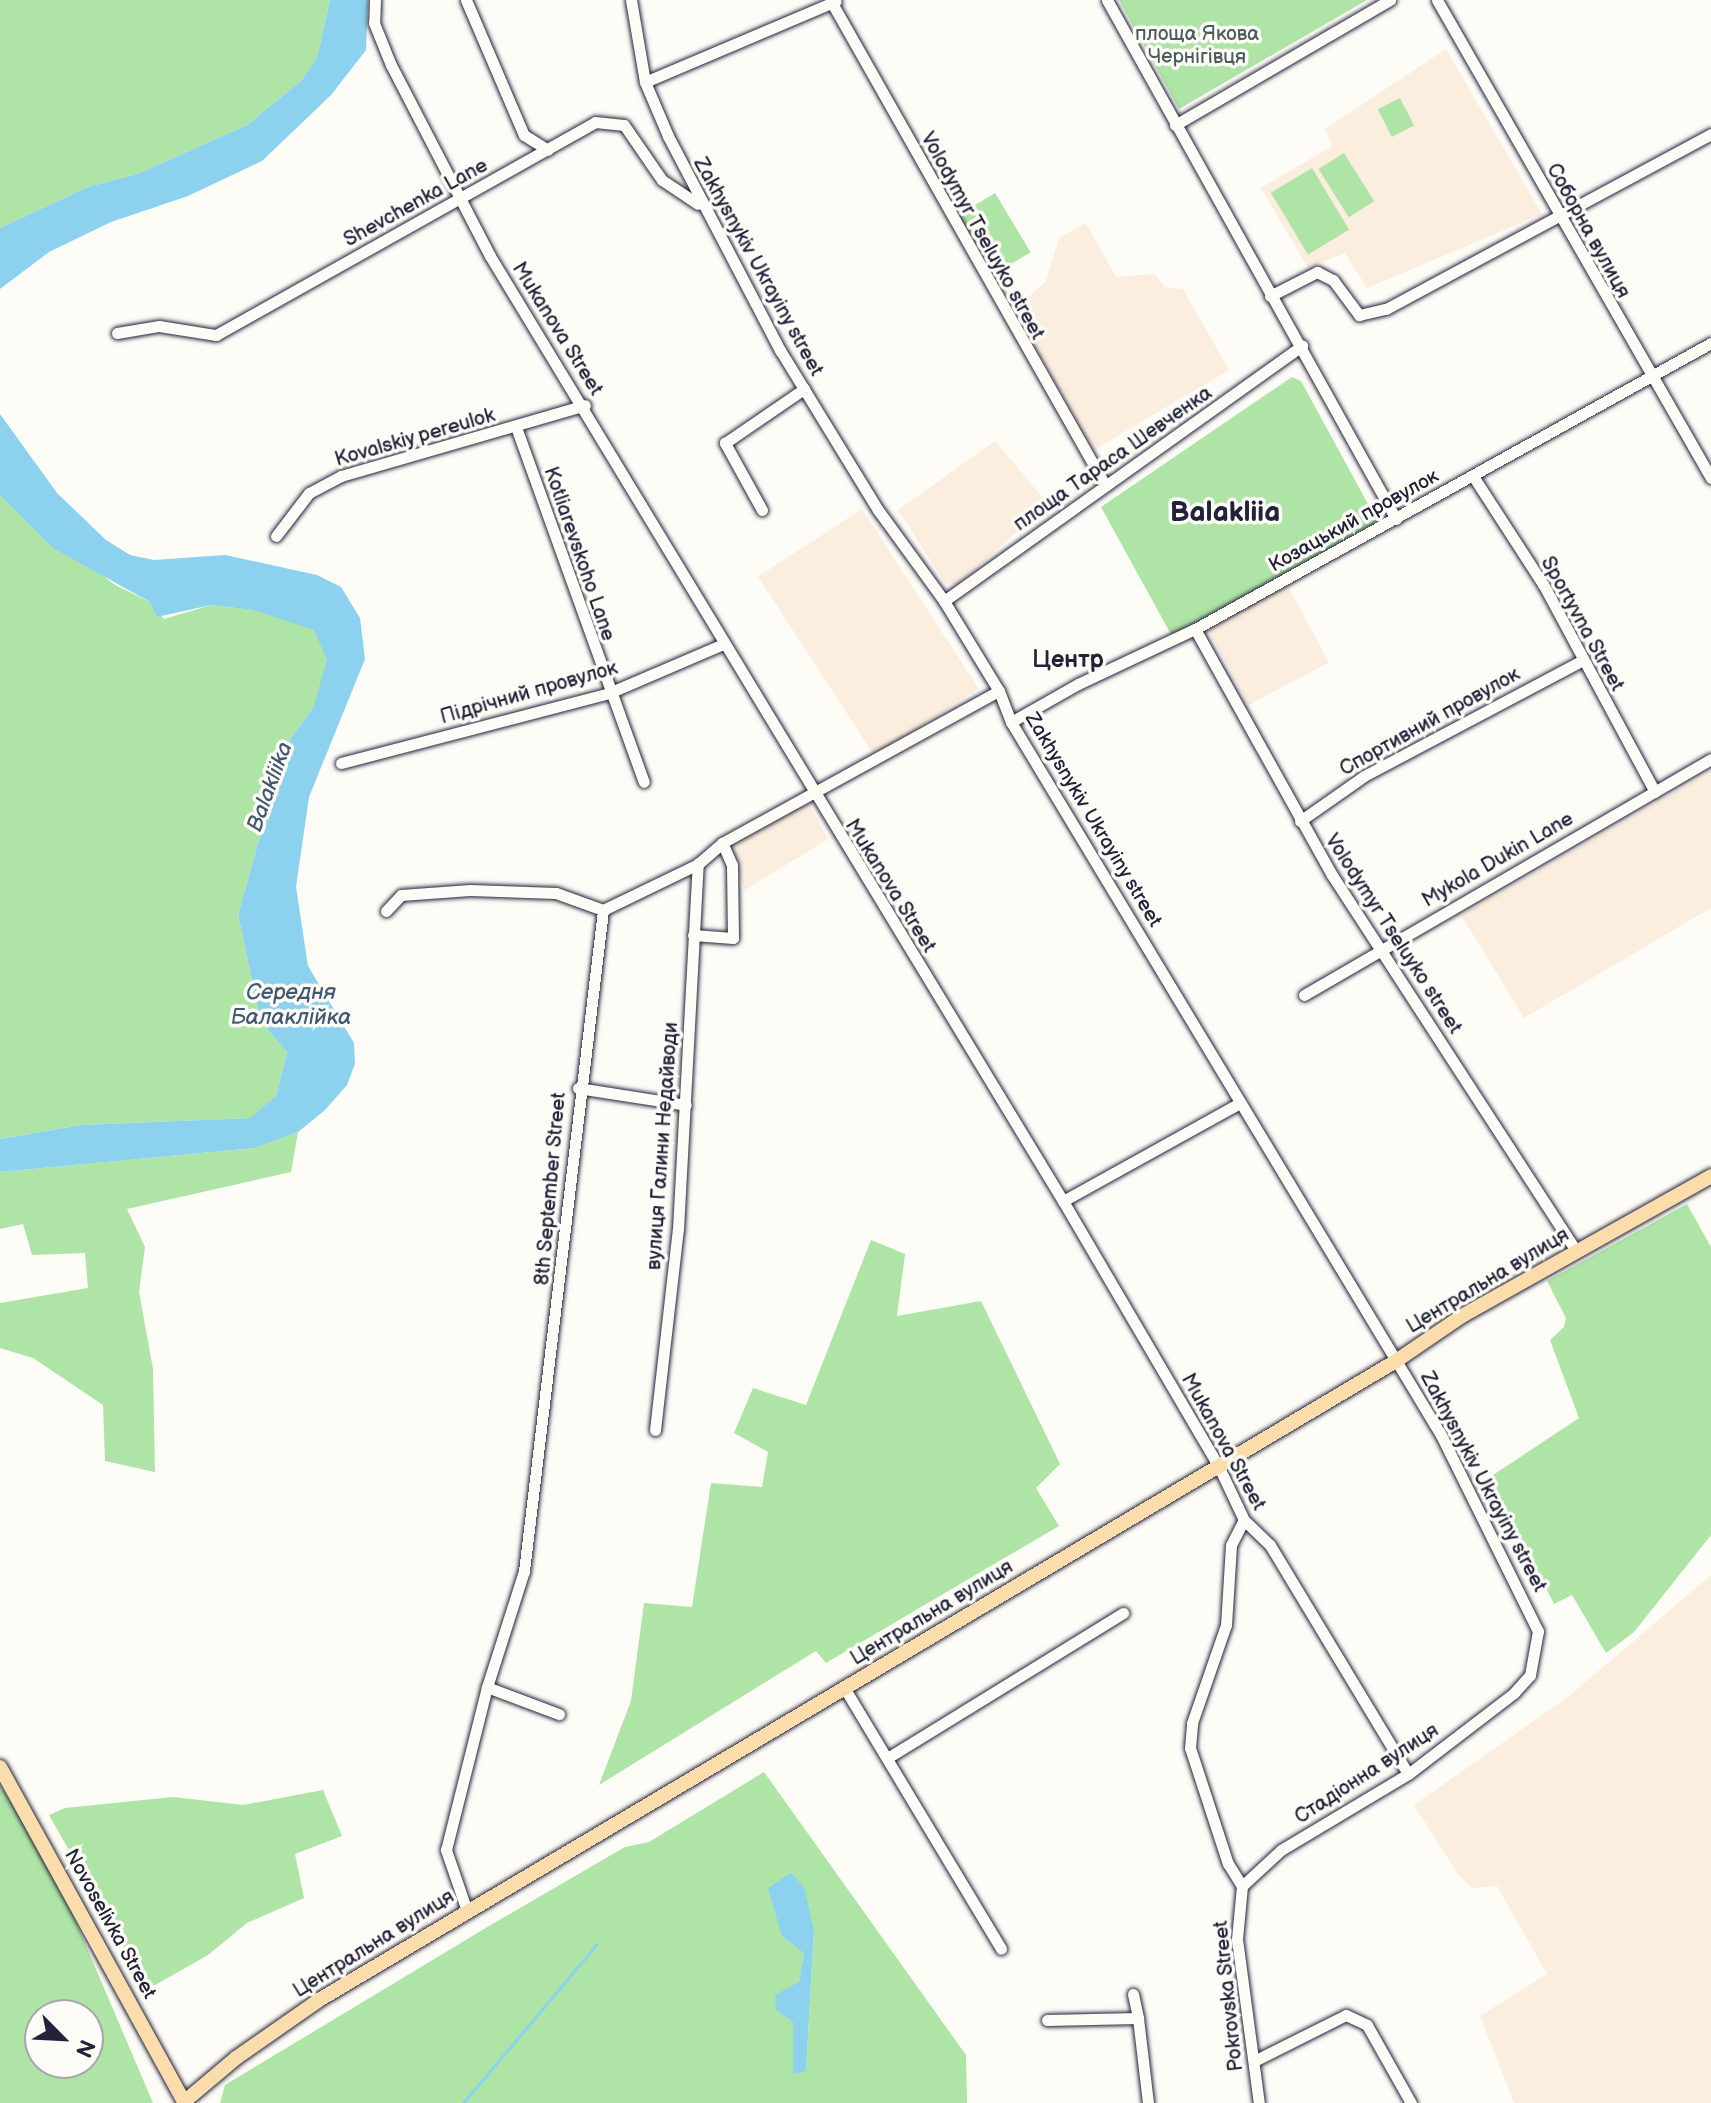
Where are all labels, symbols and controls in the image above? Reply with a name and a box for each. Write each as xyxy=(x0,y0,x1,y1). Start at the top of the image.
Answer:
park label: площа Якова Чернігівця xyxy=(1135,22,1259,69)
street label: Volodymyr Tseluyko street xyxy=(915,128,1049,344)
street label: Zakhysnykiv Ukrayiny street xyxy=(688,153,828,381)
street label: Shevchenka Lane xyxy=(340,154,492,252)
street label: Соборна вулиця xyxy=(1541,159,1635,303)
street label: Mukanova Street xyxy=(506,258,608,400)
street label: площа Тараса Шевченка xyxy=(1009,381,1217,537)
street label: Kovalskiy pereulok xyxy=(332,403,498,473)
street label: Kotliarevskoho Lane xyxy=(538,464,620,644)
street label: Козацький провулок xyxy=(1265,464,1443,578)
district label: Balakliia xyxy=(1170,496,1280,530)
street label: Sportyvna Street xyxy=(1535,552,1629,696)
district label: Центр xyxy=(1032,646,1104,674)
street label: Підрічний провулок xyxy=(438,656,620,730)
street label: Спортивний провулок xyxy=(1336,663,1524,781)
street label: Zakhysnykiv Ukrayiny street xyxy=(1019,708,1167,932)
water label: Balakliika xyxy=(242,739,298,835)
street label: Mykola Dukin Lane xyxy=(1418,807,1578,913)
street label: Mukanova Street xyxy=(839,815,941,957)
street label: Volodymyr Tseluyko street xyxy=(1319,829,1467,1039)
water label: Середня Балаклійка xyxy=(231,979,351,1030)
street label: вулиця Галини Недайводи xyxy=(642,1021,684,1271)
street label: 8th September Street xyxy=(531,1091,571,1287)
street label: Центральна вулиця xyxy=(1403,1223,1573,1339)
street label: Zakhysnykiv Ukrayiny street xyxy=(1414,1367,1552,1597)
street label: Mukanova Street xyxy=(1175,1369,1271,1515)
street label: Центральна вулиця xyxy=(847,1555,1017,1671)
street label: Стадіонна вулиця xyxy=(1291,1719,1443,1829)
street label: Novoselivka Street xyxy=(59,1845,161,2003)
street label: Центральна вулиця xyxy=(289,1885,459,2003)
street label: Pokrovska Street xyxy=(1209,1919,1249,2073)
north arrow xyxy=(24,1999,104,2079)
text: N xyxy=(69,2035,100,2061)

